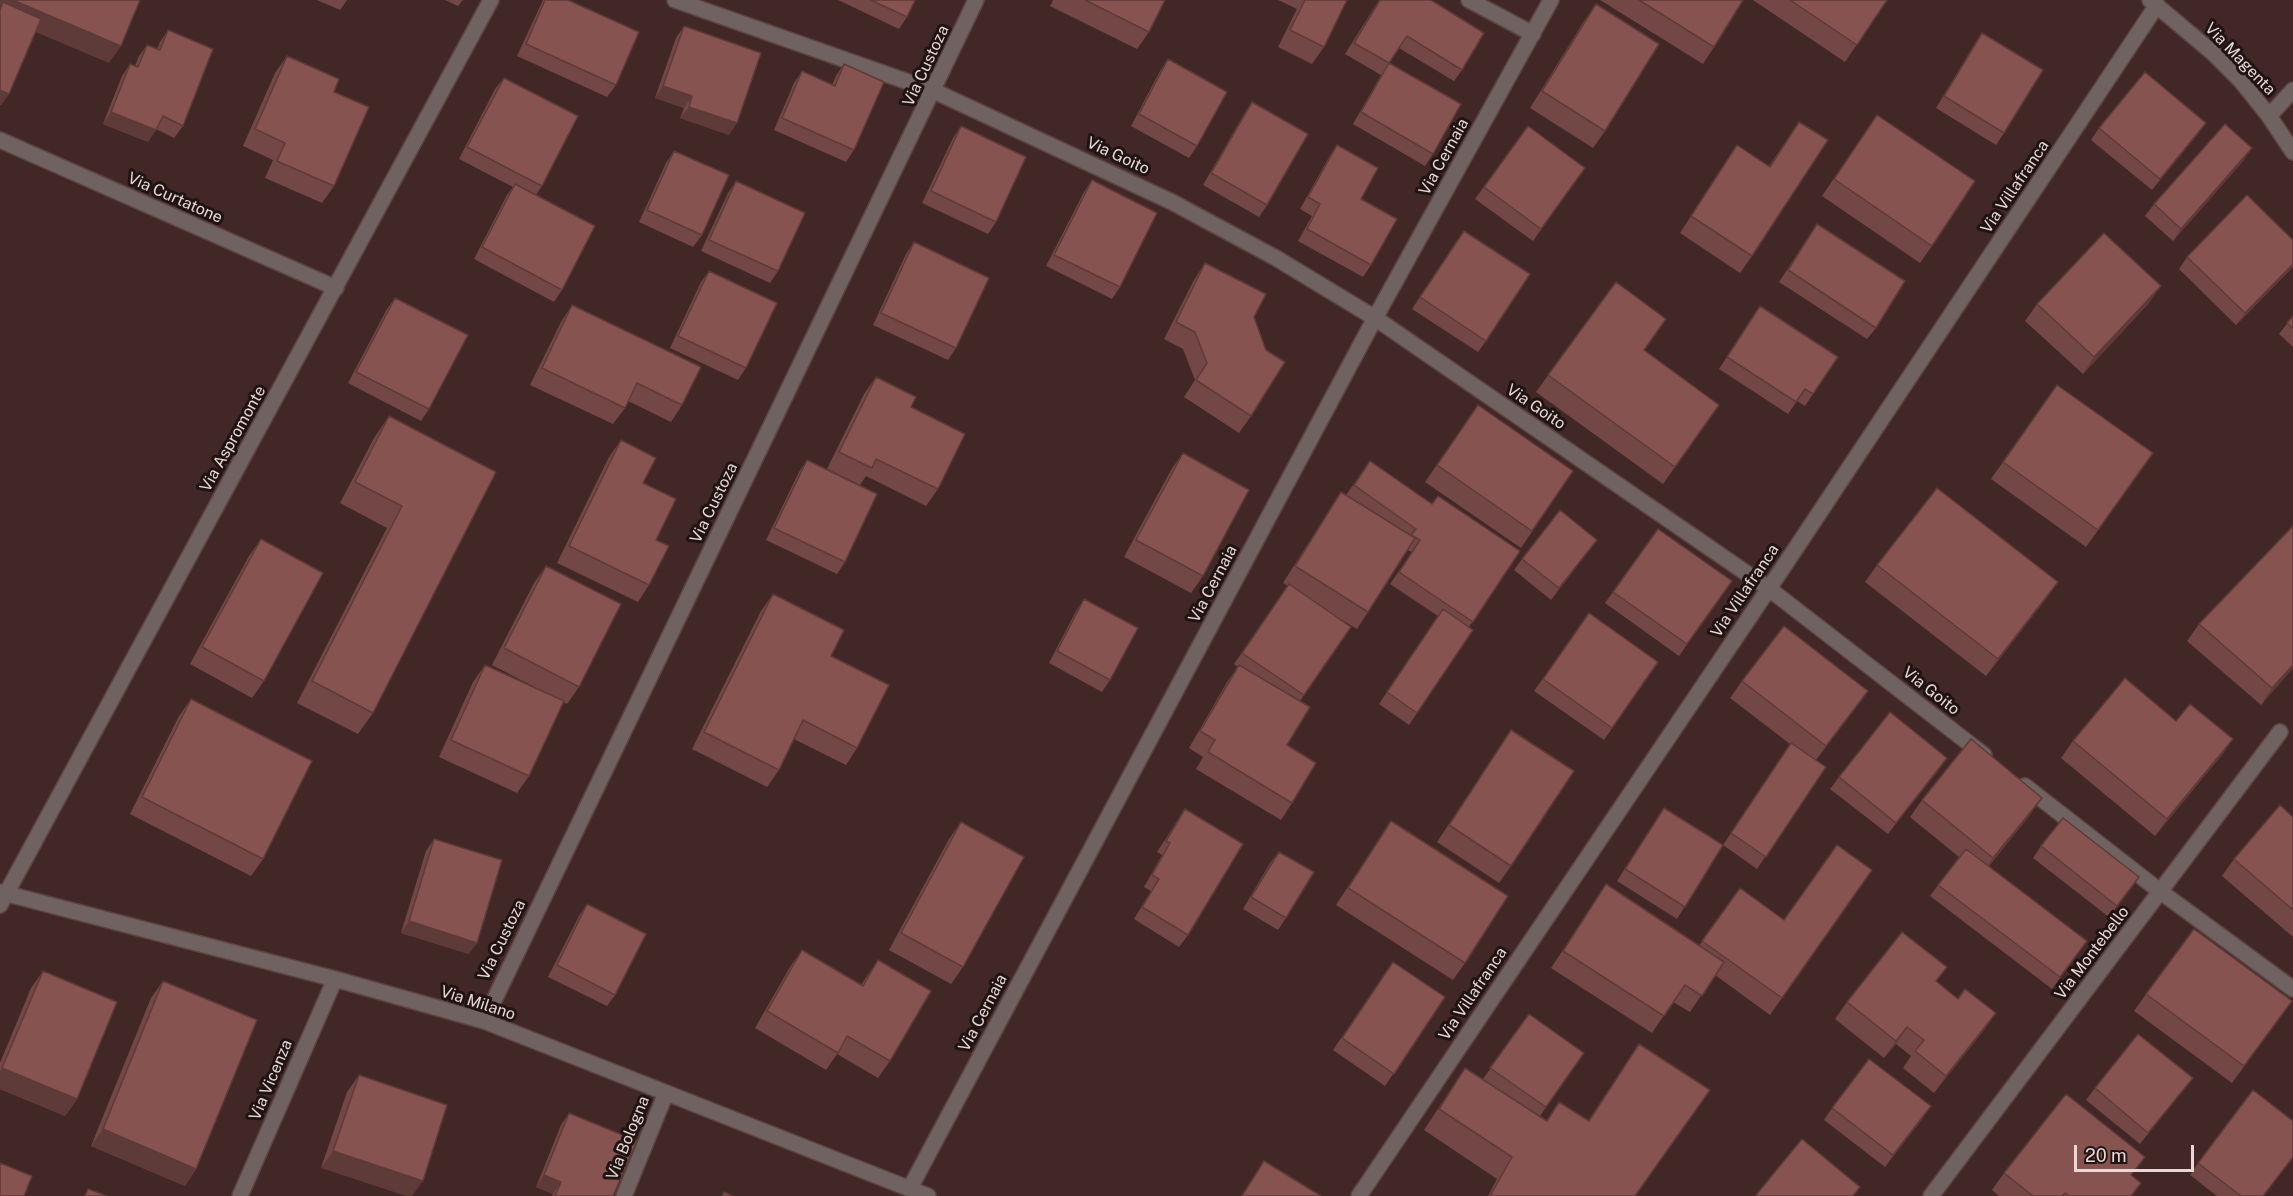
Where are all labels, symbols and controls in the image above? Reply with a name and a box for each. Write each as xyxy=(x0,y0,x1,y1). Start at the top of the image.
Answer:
street label: Via Magenta xyxy=(2201,19,2279,99)
street label: Via Custoza xyxy=(899,22,953,110)
street label: Via Cernaia xyxy=(1415,115,1473,199)
street label: Via Goito xyxy=(1083,133,1153,179)
street label: Via Villafranca xyxy=(1977,137,2053,237)
street label: Via Curtatone xyxy=(125,169,225,227)
street label: Via Goito xyxy=(1503,380,1569,434)
street label: Via Aspromonte xyxy=(196,383,270,495)
street label: Via Custoza xyxy=(686,460,742,546)
street label: Via Villafranca xyxy=(1707,541,1783,641)
street label: Via Cernaia xyxy=(1185,542,1241,626)
street label: Via Goito xyxy=(1899,663,1963,719)
street label: Via Custoza xyxy=(474,897,530,983)
street label: Via Montebello xyxy=(2051,903,2133,1003)
street label: Via Villafranca xyxy=(1435,944,1511,1044)
street label: Via Cernaia xyxy=(955,971,1011,1055)
street label: Via Milano xyxy=(438,982,518,1024)
street label: Via Vicenza xyxy=(245,1037,297,1123)
street label: Via Bologna xyxy=(602,1093,654,1183)
scale bar xyxy=(2077,1133,2197,1171)
text: 20 m xyxy=(2085,1145,2127,1166)

